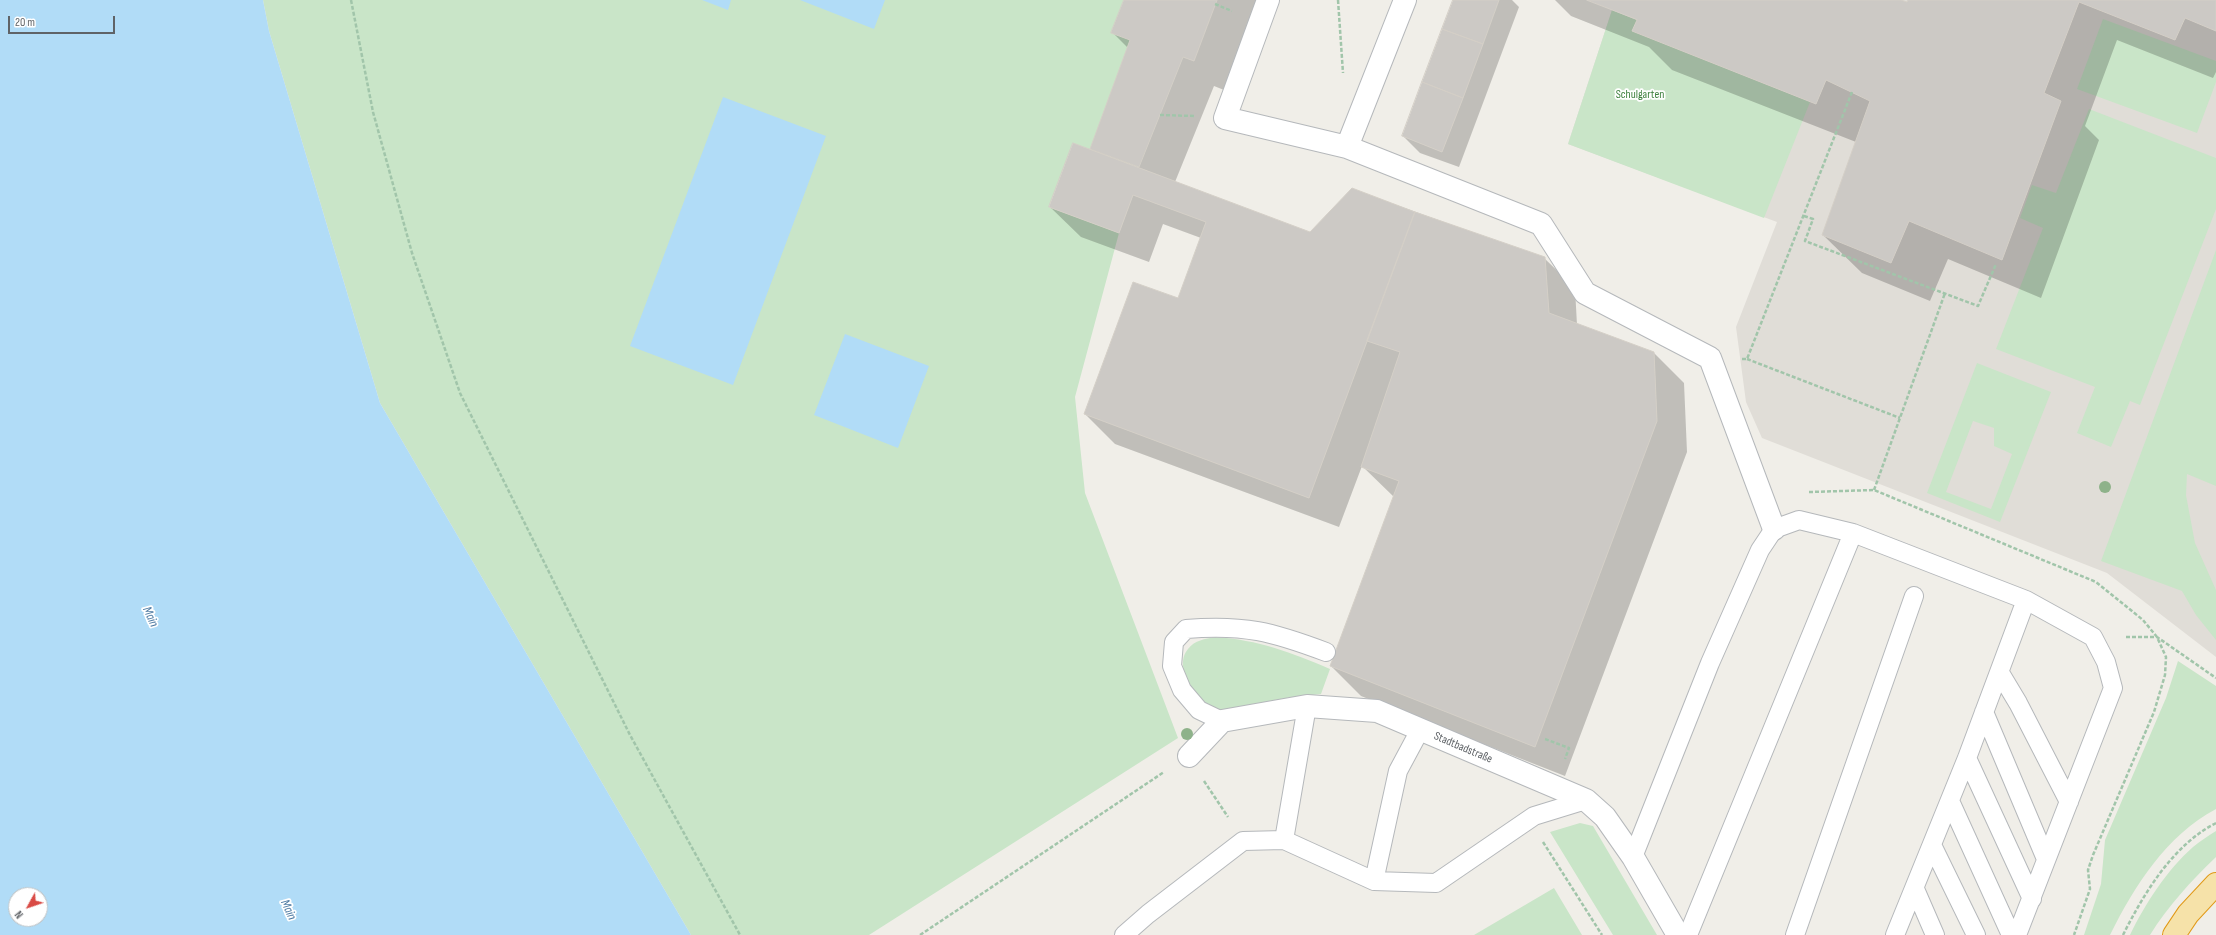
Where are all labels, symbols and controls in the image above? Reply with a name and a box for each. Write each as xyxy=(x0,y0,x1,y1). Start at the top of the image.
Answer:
scale bar xyxy=(10,8,117,34)
text: 20 m xyxy=(15,15,35,30)
park label: Schulgarten xyxy=(1616,88,1664,102)
water label: Main xyxy=(139,604,161,630)
street label: Stadtbadstraße xyxy=(1432,729,1494,767)
north arrow xyxy=(8,887,48,927)
water label: Main xyxy=(277,897,299,923)
text: N xyxy=(12,908,26,921)

